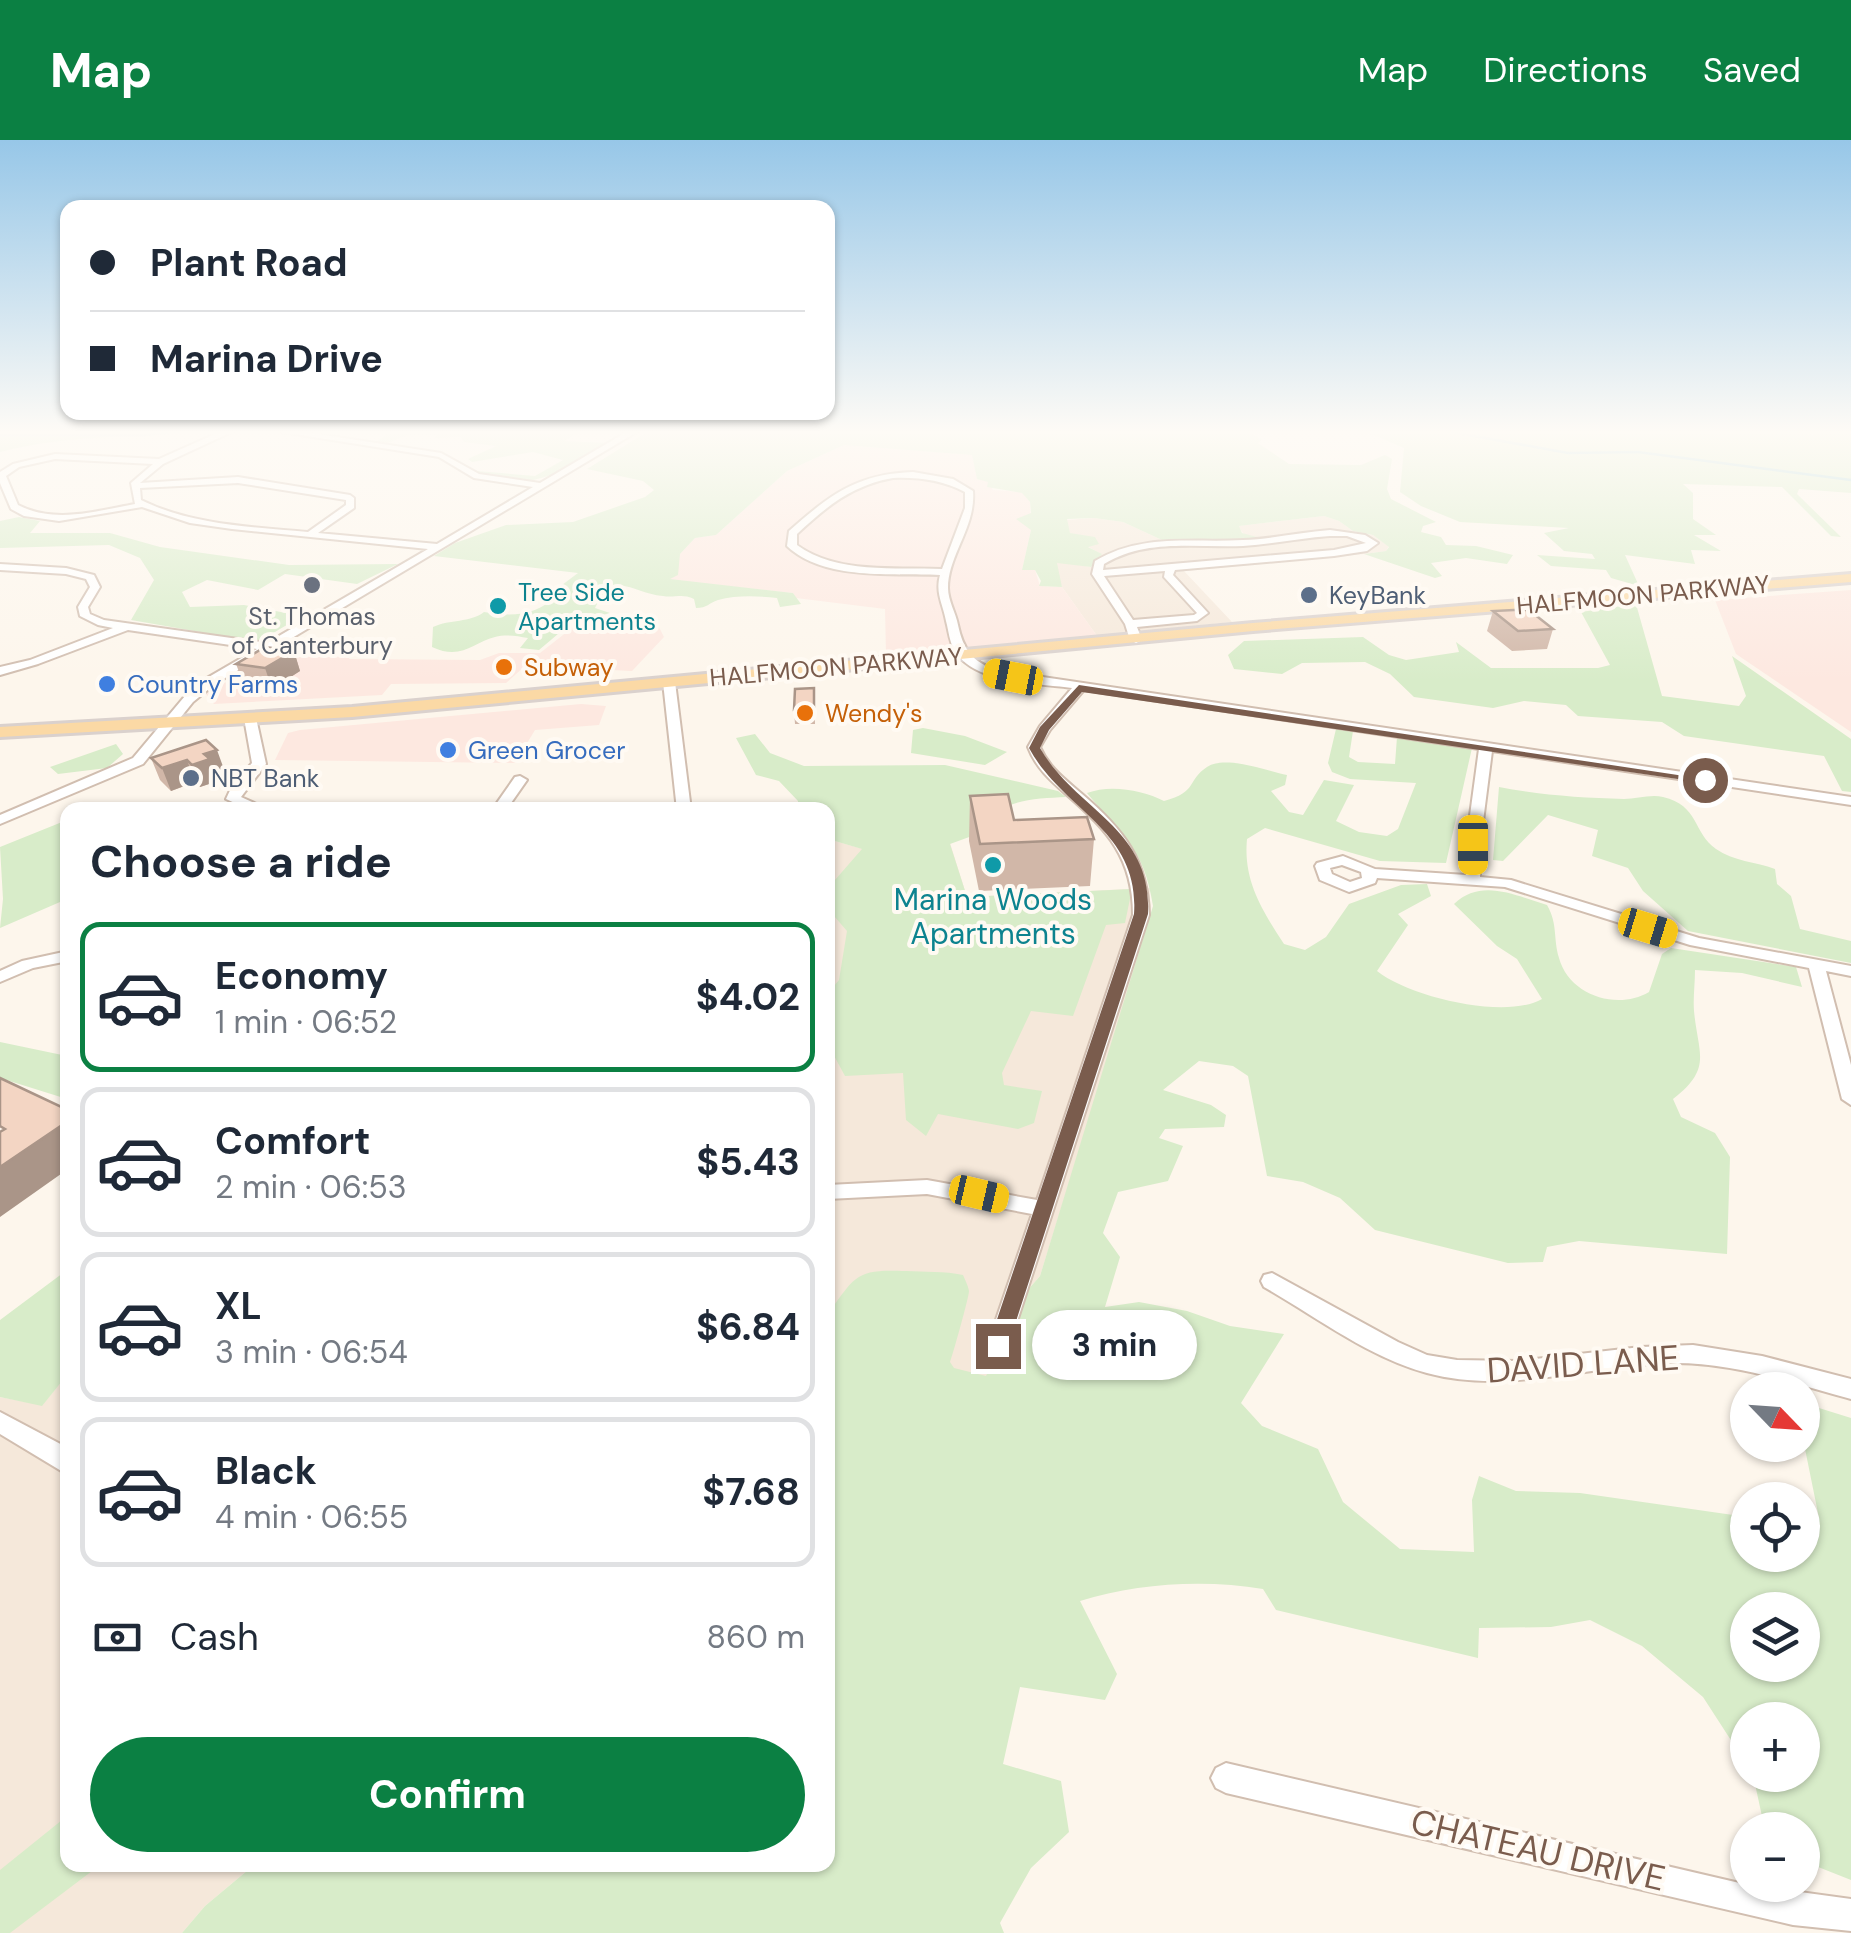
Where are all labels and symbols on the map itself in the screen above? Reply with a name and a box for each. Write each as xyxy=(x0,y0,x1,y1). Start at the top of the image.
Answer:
street label: HALFMOON PARKWAY xyxy=(1515,567,1771,623)
marker: St. Thomas of Canterbury xyxy=(301,574,323,596)
place label: Tree Side Apartments xyxy=(518,576,656,638)
place label: KeyBank xyxy=(1329,579,1426,612)
marker: KeyBank xyxy=(1298,584,1320,606)
marker: Tree Side Apartments xyxy=(487,595,509,617)
place label: St. Thomas of Canterbury xyxy=(231,600,393,662)
street label: HALFMOON PARKWAY xyxy=(708,639,964,695)
place label: Subway xyxy=(524,651,614,684)
marker: Subway xyxy=(493,656,515,678)
car xyxy=(981,657,1045,697)
place label: Country Farms xyxy=(127,668,298,701)
marker: Country Farms xyxy=(96,673,118,695)
place label: Wendy's xyxy=(825,697,923,730)
marker: Wendy's xyxy=(794,702,816,724)
place label: Green Grocer xyxy=(468,734,625,767)
marker: Green Grocer xyxy=(437,739,459,761)
route start xyxy=(1683,758,1728,803)
place label: NBT Bank xyxy=(211,762,320,795)
marker: NBT Bank xyxy=(180,767,202,789)
car xyxy=(1458,815,1488,875)
marker: Marina Woods Apartments xyxy=(982,854,1004,876)
place label: Marina Woods Apartments xyxy=(894,880,1092,953)
car xyxy=(1615,905,1681,951)
car xyxy=(946,1173,1012,1215)
callout: 3 min xyxy=(1033,1311,1198,1381)
route end xyxy=(976,1324,1021,1369)
street label: DAVID LANE xyxy=(1485,1334,1681,1394)
north arrow xyxy=(1730,1372,1820,1462)
street label: CHATEAU DRIVE xyxy=(1406,1798,1670,1902)

